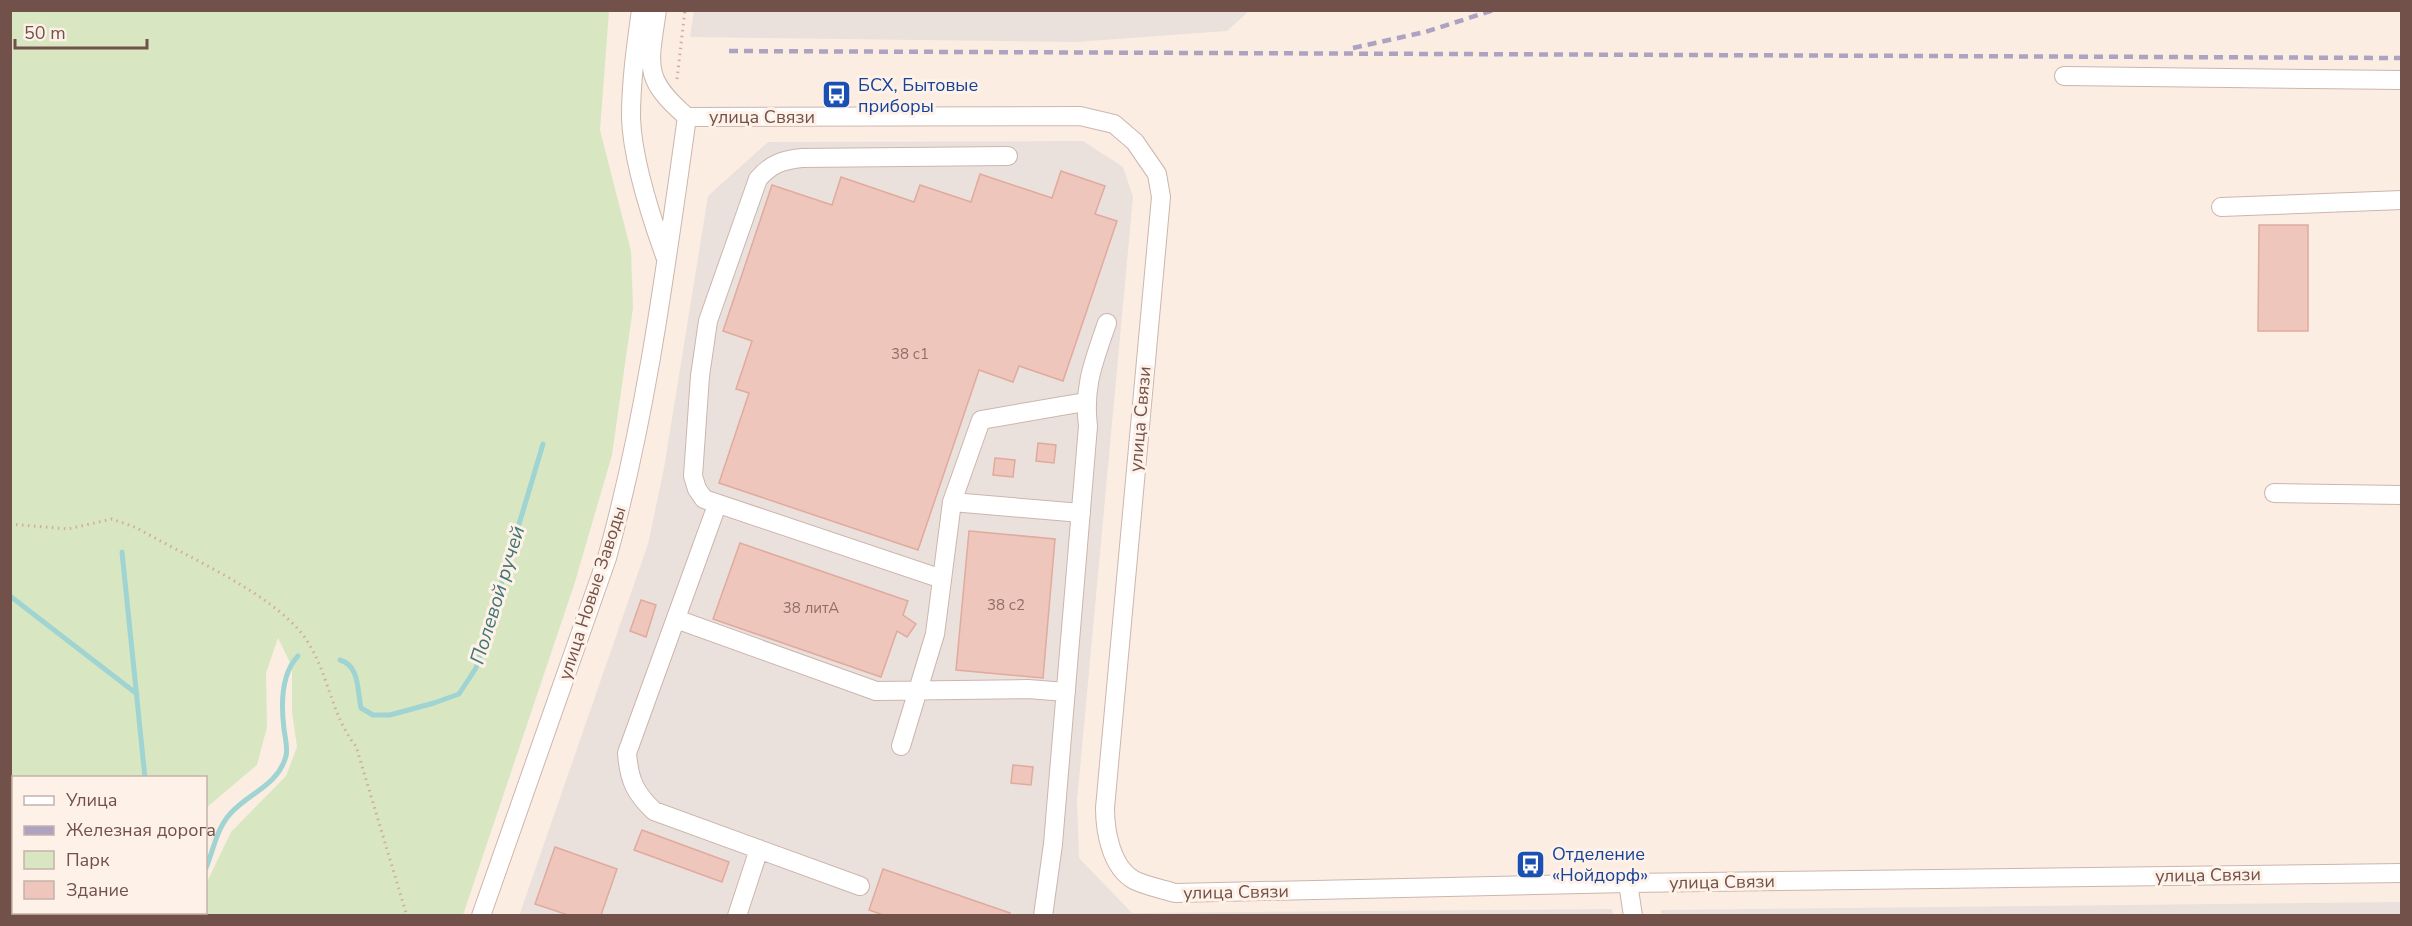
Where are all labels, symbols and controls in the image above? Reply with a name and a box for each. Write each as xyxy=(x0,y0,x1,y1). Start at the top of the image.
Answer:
scale bar xyxy=(15,12,147,50)
text: 50 m xyxy=(24,21,66,45)
place label: БСХ, Бытовые приборы xyxy=(858,73,978,118)
bus stop icon: БСХ, Бытовые приборы xyxy=(821,79,853,111)
street label: улица Связи xyxy=(709,105,815,129)
house number: 38 с1 xyxy=(891,344,929,364)
street label: улица Связи xyxy=(1123,365,1157,473)
street label: улица Новые Заводы xyxy=(553,503,631,683)
water label: Полевой ручей xyxy=(464,523,531,668)
house number: 38 с2 xyxy=(987,595,1025,615)
house number: 38 литА xyxy=(783,598,839,618)
legend xyxy=(12,776,207,914)
text: Улица xyxy=(65,788,117,812)
text: Железная дорога xyxy=(66,818,216,842)
place label: Отделение «Нойдорф» xyxy=(1552,842,1648,887)
text: Парк xyxy=(66,848,110,872)
bus stop icon: Отделение «Нойдорф» xyxy=(1515,848,1547,880)
street label: улица Связи xyxy=(2155,862,2261,888)
street label: улица Связи xyxy=(1669,869,1775,895)
text: Здание xyxy=(66,878,129,902)
street label: улица Связи xyxy=(1183,879,1289,905)

